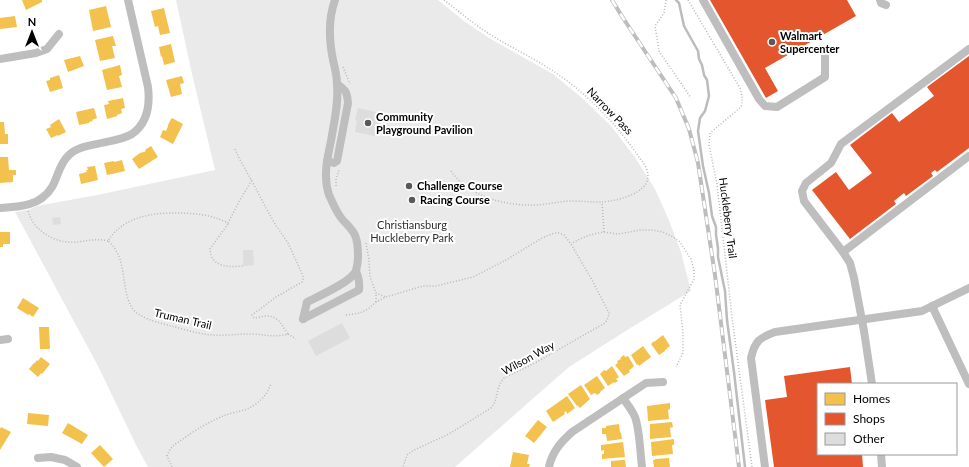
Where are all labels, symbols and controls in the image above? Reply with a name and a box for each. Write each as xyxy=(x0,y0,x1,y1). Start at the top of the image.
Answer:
north arrow xyxy=(12,12,52,52)
text: N xyxy=(28,15,36,28)
place label: Walmart Supercenter xyxy=(780,29,840,55)
marker: Walmart Supercenter xyxy=(767,37,777,47)
street label: Narrow Pass xyxy=(585,84,636,137)
place label: Community Playground Pavilion xyxy=(376,110,473,136)
marker: Community Playground Pavilion xyxy=(363,118,373,128)
street label: Huckleberry Trail xyxy=(717,177,740,259)
place label: Challenge Course xyxy=(417,179,502,192)
marker: Challenge Course xyxy=(404,181,414,191)
place label: Racing Course xyxy=(420,193,490,206)
marker: Racing Course xyxy=(407,195,417,205)
park label: Christiansburg Huckleberry Park xyxy=(370,218,454,244)
street label: Truman Trail xyxy=(153,306,213,331)
street label: Wilson Way xyxy=(499,338,557,377)
legend xyxy=(817,383,957,455)
text: Homes xyxy=(853,391,890,406)
text: Shops xyxy=(853,411,885,426)
text: Other xyxy=(853,431,885,446)

